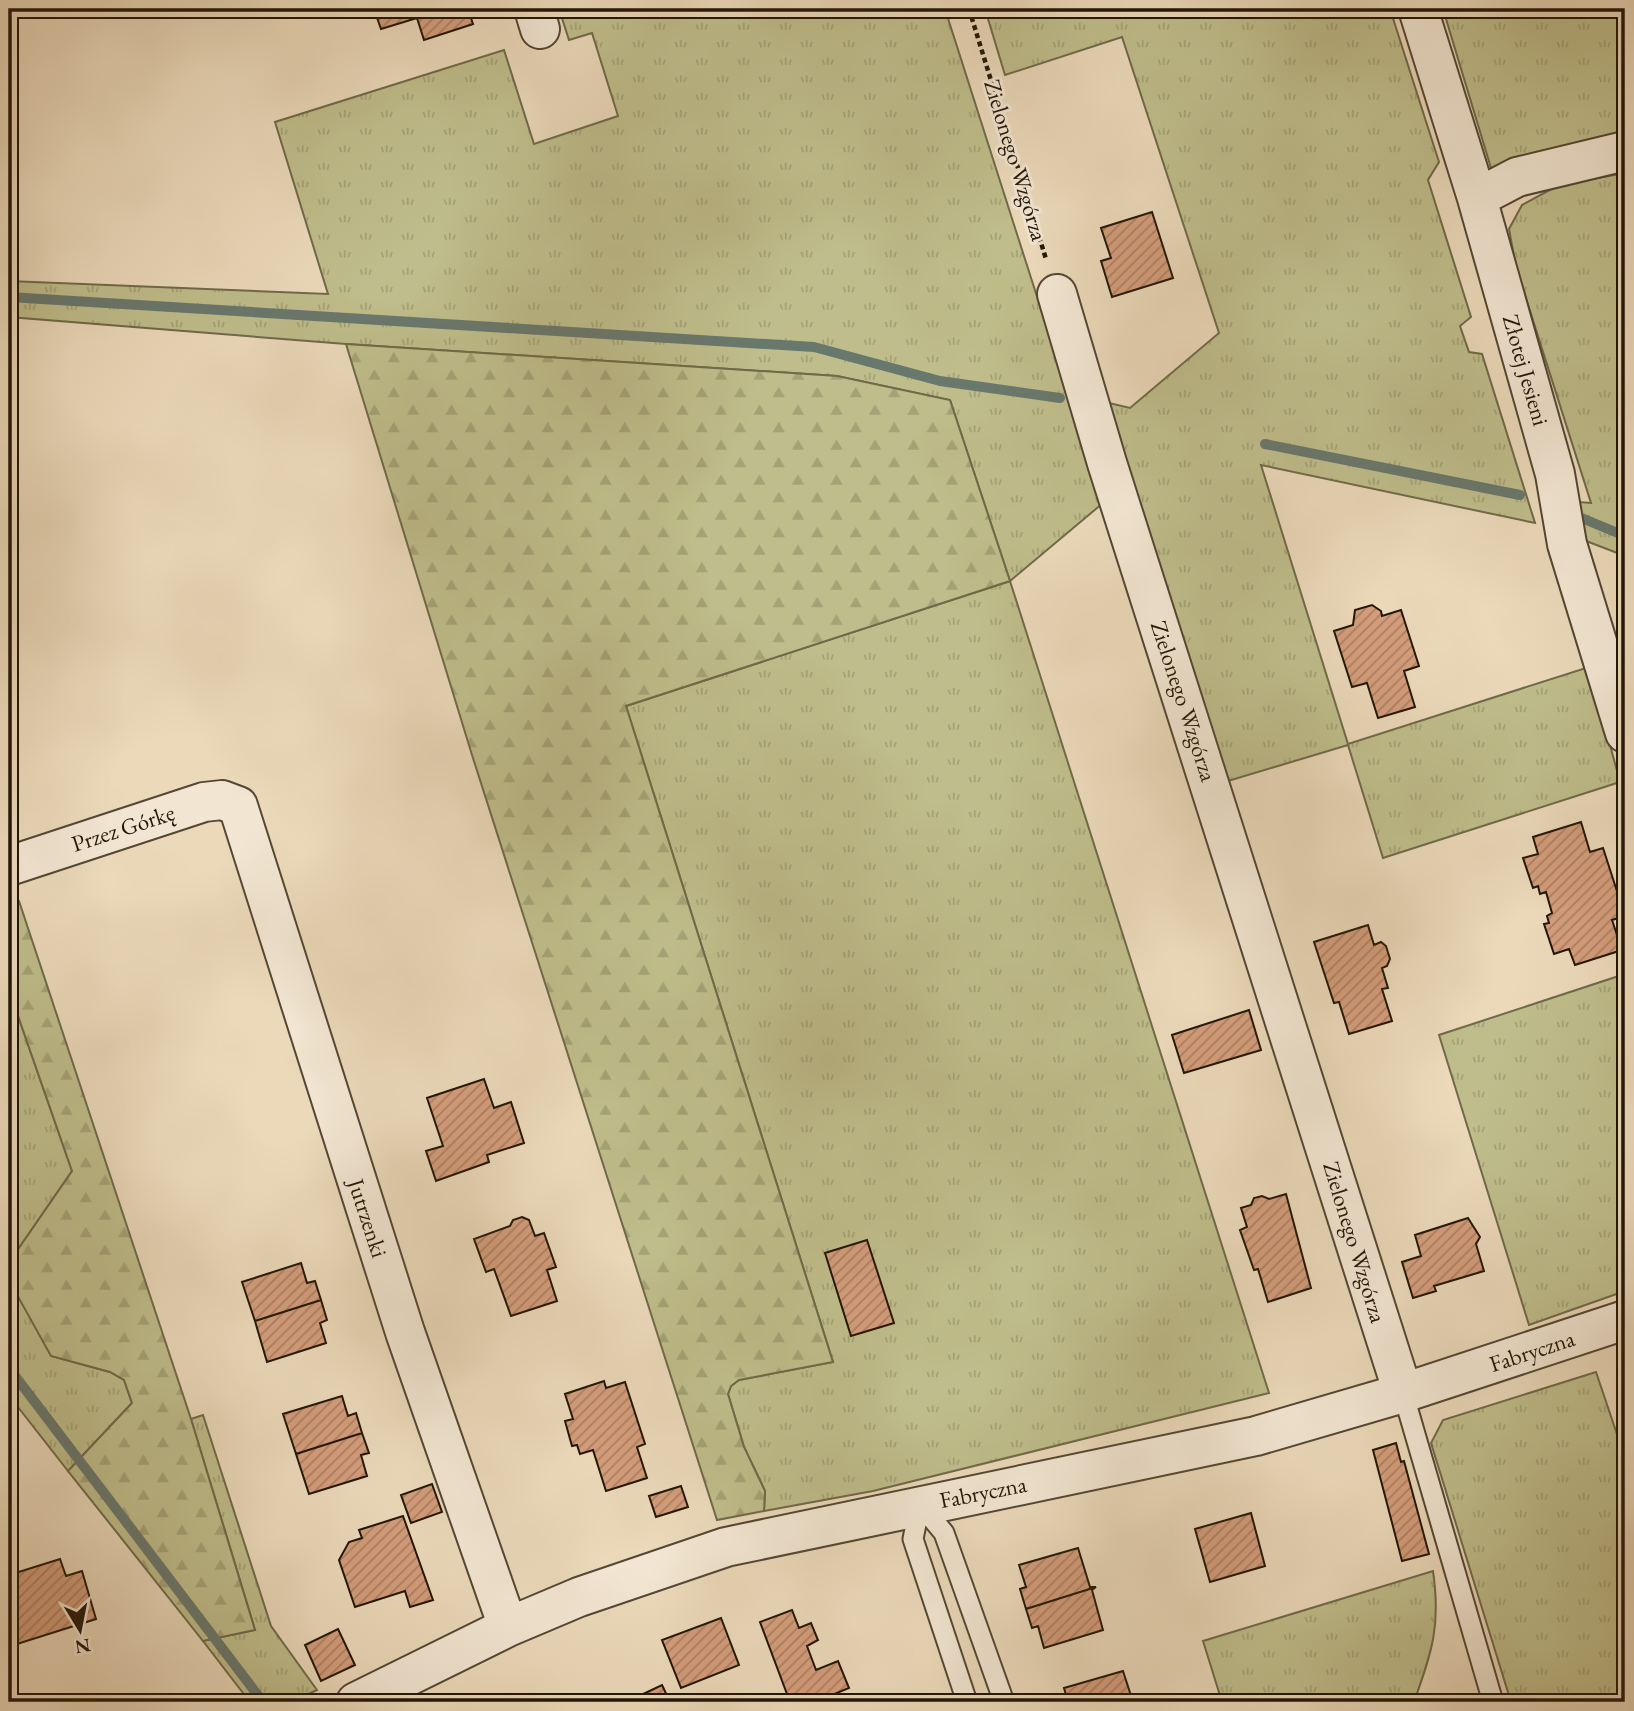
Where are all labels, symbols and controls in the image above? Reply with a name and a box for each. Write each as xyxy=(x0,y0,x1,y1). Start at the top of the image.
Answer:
street label: Zielonego Wzgórza xyxy=(977,76,1055,245)
street label: Złotej Jesieni xyxy=(1496,311,1556,429)
street label: Zielonego Wzgórza xyxy=(1144,617,1224,786)
street label: Przez Górkę xyxy=(68,797,179,859)
street label: Zielonego Wzgórza xyxy=(1316,1158,1394,1327)
street label: Jutrzenki xyxy=(341,1173,395,1262)
street label: Fabryczna xyxy=(1485,1323,1579,1379)
street label: Fabryczna xyxy=(937,1469,1030,1515)
north arrow xyxy=(46,1596,116,1666)
text: N xyxy=(73,1633,93,1660)

